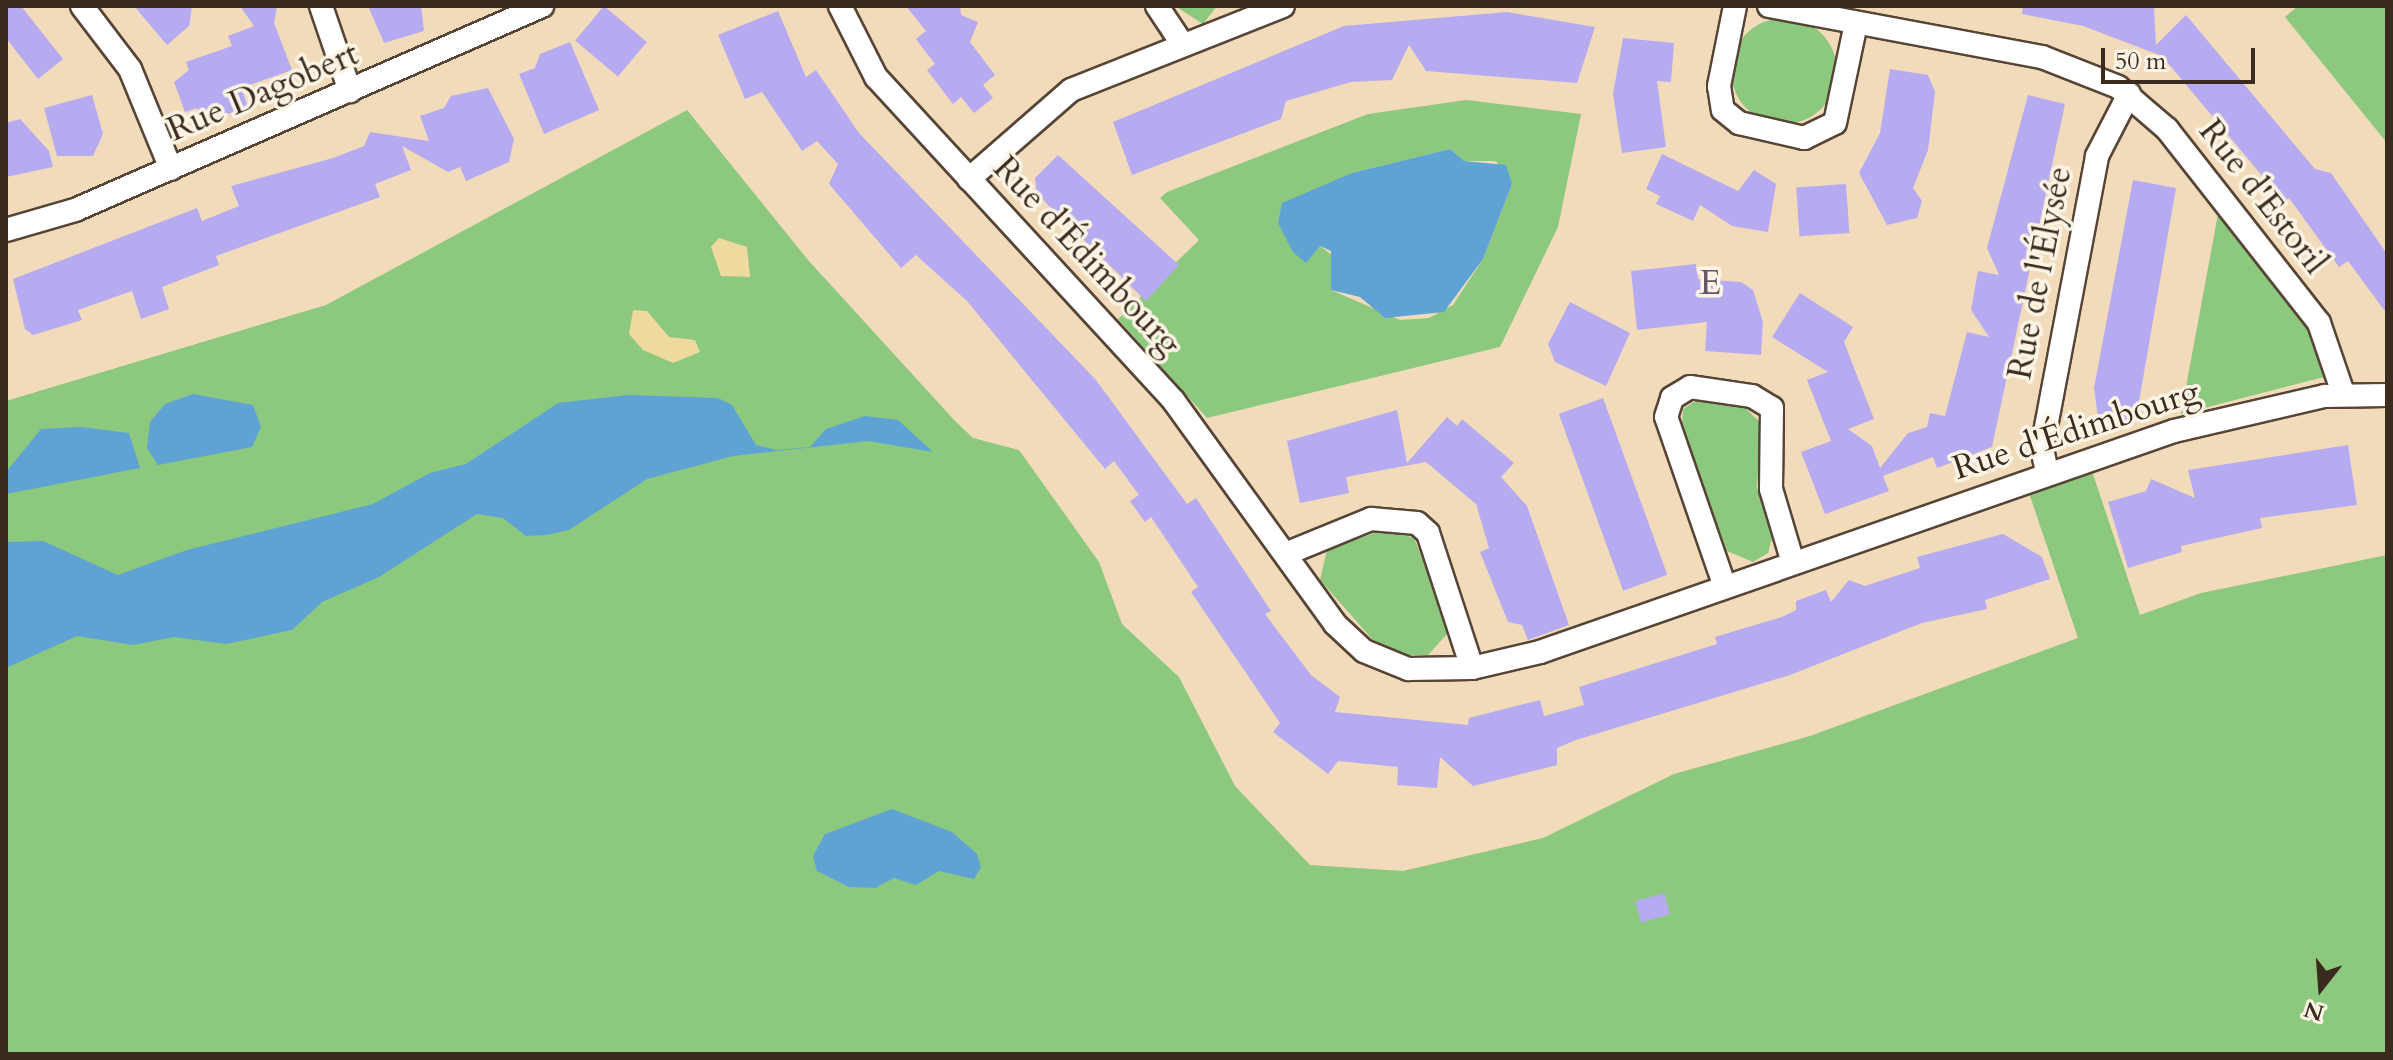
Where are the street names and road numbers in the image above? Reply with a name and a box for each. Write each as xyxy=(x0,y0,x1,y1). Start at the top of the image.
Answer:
street label: Rue Dagobert xyxy=(161,33,365,151)
street label: Rue d'Estoril xyxy=(2190,112,2336,282)
street label: Rue d'Édimbourg xyxy=(985,148,1189,364)
street label: Rue de l'Élysée xyxy=(1999,163,2081,383)
street label: Rue d'Édimbourg xyxy=(1948,371,2204,489)

